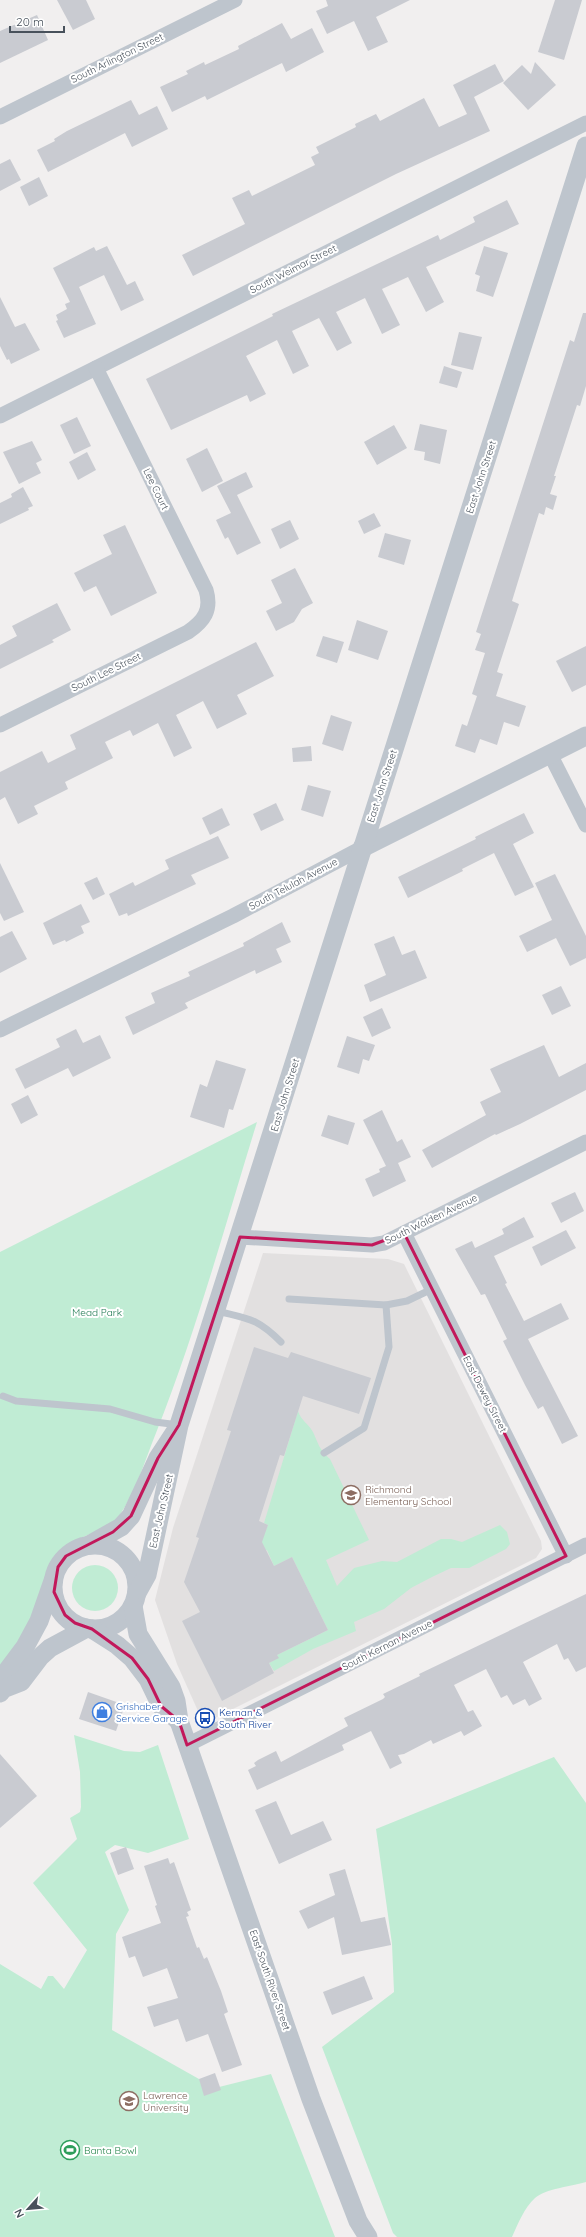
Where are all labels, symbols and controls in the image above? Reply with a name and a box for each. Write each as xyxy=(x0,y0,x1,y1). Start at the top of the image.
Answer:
scale bar xyxy=(10,8,64,34)
text: 20 m xyxy=(16,14,44,29)
street label: South Arlington Street xyxy=(69,30,166,86)
street label: South Weimar Street xyxy=(247,241,339,296)
street label: East John Street xyxy=(463,438,499,515)
street label: Lee Court xyxy=(140,466,172,513)
street label: South Lee Street xyxy=(69,649,143,694)
street label: East John Street xyxy=(364,747,400,824)
street label: South Telulah Avenue xyxy=(246,855,340,913)
street label: East John Street xyxy=(268,1056,302,1133)
street label: South Walden Avenue xyxy=(383,1191,480,1247)
park label: Mead Park xyxy=(72,1306,122,1319)
street label: East Dewey Street xyxy=(460,1353,510,1435)
street label: East John Street xyxy=(146,1472,176,1549)
place label: Richmond Elementary School xyxy=(365,1483,452,1508)
school or university icon: Richmond Elementary School xyxy=(340,1484,362,1506)
street label: South Kernan Avenue xyxy=(340,1616,435,1673)
place label: Grishaber Service Garage xyxy=(116,1700,188,1725)
shop icon: Grishaber Service Garage xyxy=(91,1701,113,1723)
place label: Kernan & South River xyxy=(219,1706,272,1731)
bus stop icon: Kernan & South River xyxy=(194,1707,216,1729)
street label: East South River Street xyxy=(247,1928,293,2032)
place label: Lawrence University xyxy=(143,2089,189,2114)
school or university icon: Lawrence University xyxy=(118,2090,140,2112)
sports icon: Banta Bowl xyxy=(59,2139,81,2161)
place label: Banta Bowl xyxy=(84,2144,137,2157)
north arrow xyxy=(8,2189,48,2229)
text: N xyxy=(11,2207,27,2220)

